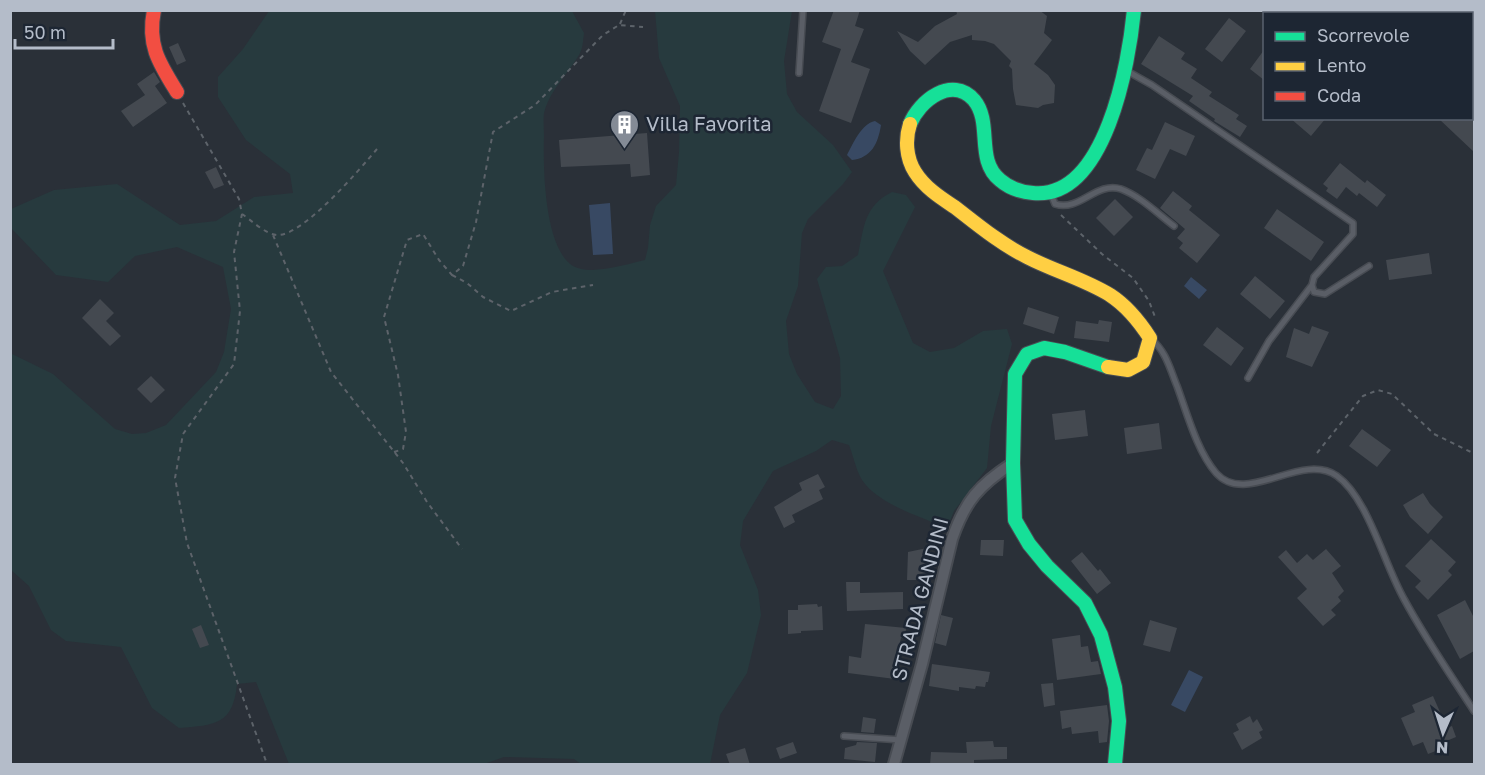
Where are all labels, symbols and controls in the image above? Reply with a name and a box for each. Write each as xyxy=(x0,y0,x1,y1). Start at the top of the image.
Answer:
scale bar xyxy=(15,12,112,50)
legend xyxy=(1263,12,1473,120)
text: 50 m xyxy=(24,21,66,43)
text: Scorrevole xyxy=(1317,24,1410,46)
text: Lento xyxy=(1317,54,1366,76)
text: Coda xyxy=(1317,84,1361,106)
building icon: Villa Favorita xyxy=(609,108,641,150)
place label: Villa Favorita xyxy=(646,111,772,135)
street label: STRADA GANDINI xyxy=(886,514,952,683)
north arrow xyxy=(1413,703,1473,763)
text: N xyxy=(1436,738,1449,758)

